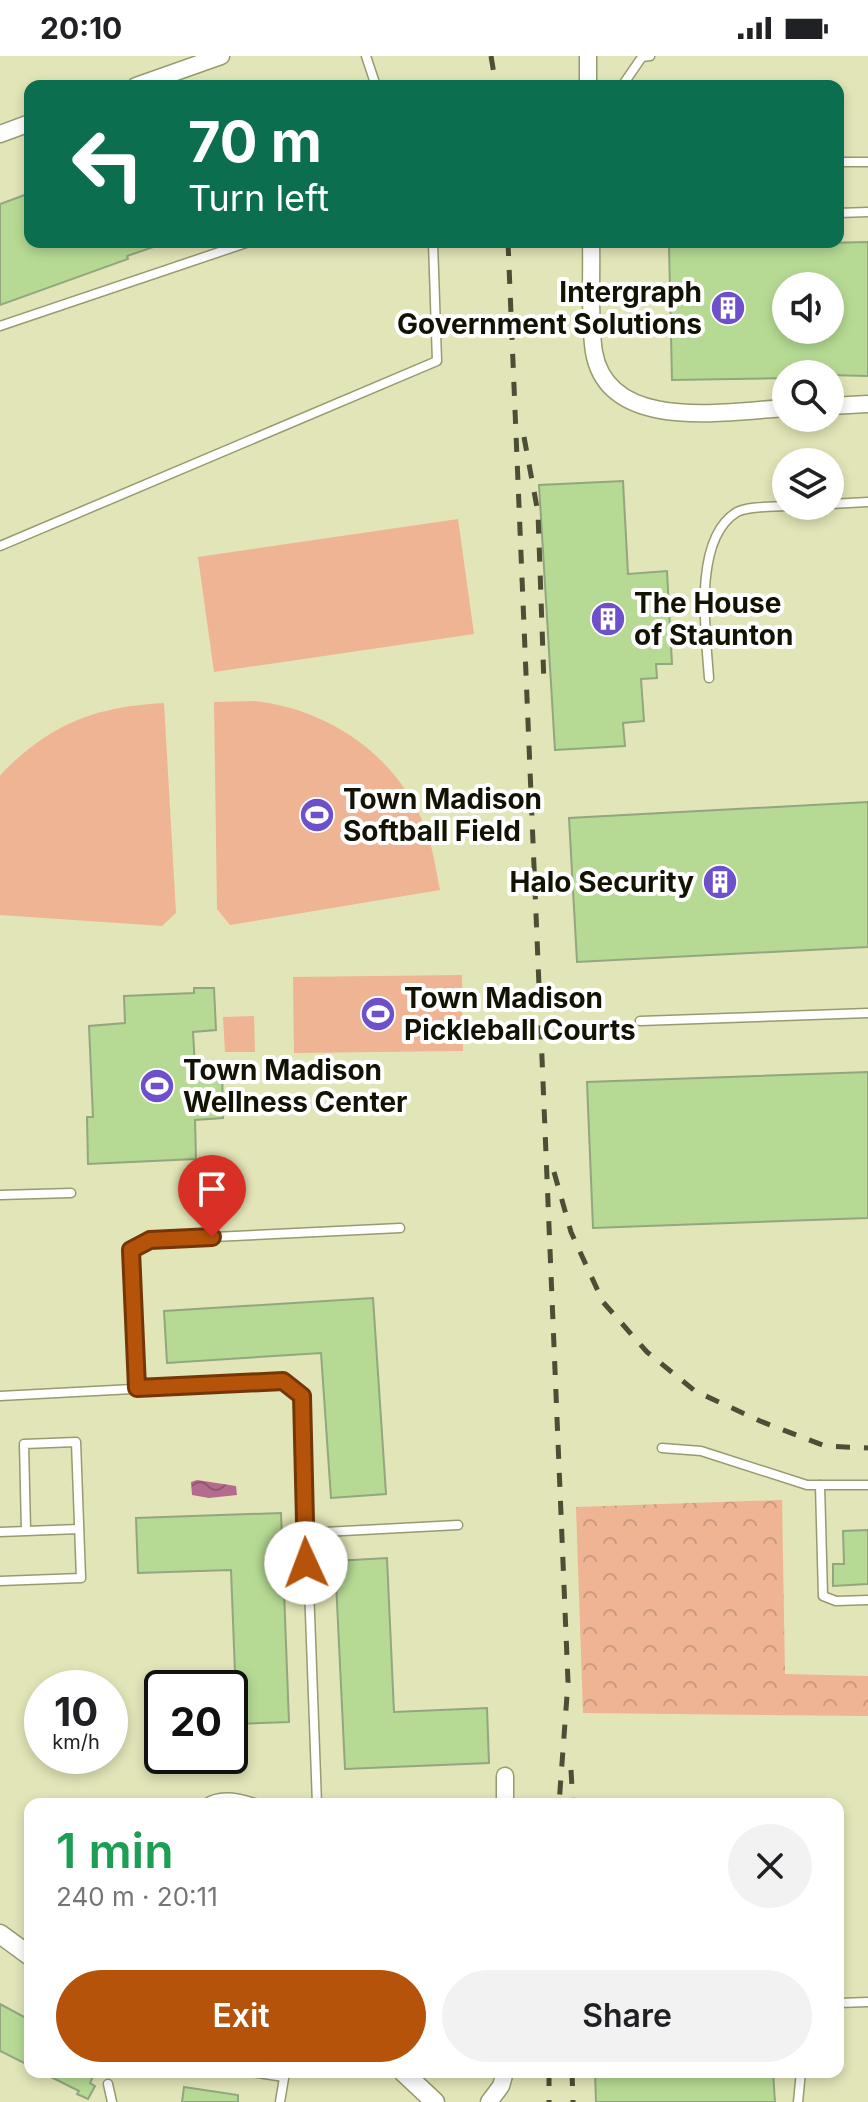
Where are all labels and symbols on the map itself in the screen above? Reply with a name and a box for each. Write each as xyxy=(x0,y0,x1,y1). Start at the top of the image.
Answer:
place label: Intergraph Government Solutions xyxy=(397,275,702,341)
building icon: Intergraph Government Solutions xyxy=(709,289,747,327)
place label: The House of Staunton xyxy=(634,586,793,652)
building icon: The House of Staunton xyxy=(589,600,627,638)
place label: Town Madison Softball Field xyxy=(343,782,542,848)
sports icon: Town Madison Softball Field xyxy=(298,796,336,834)
building icon: Halo Security xyxy=(701,863,739,901)
place label: Halo Security xyxy=(510,865,694,899)
place label: Town Madison Pickleball Courts xyxy=(404,981,636,1047)
sports icon: Town Madison Pickleball Courts xyxy=(359,995,397,1033)
place label: Town Madison Wellness Center xyxy=(183,1053,408,1119)
sports icon: Town Madison Wellness Center xyxy=(138,1067,176,1105)
pin xyxy=(178,1155,246,1237)
position arrow xyxy=(264,1521,348,1605)
speed limit sign: 20 xyxy=(144,1670,248,1774)

